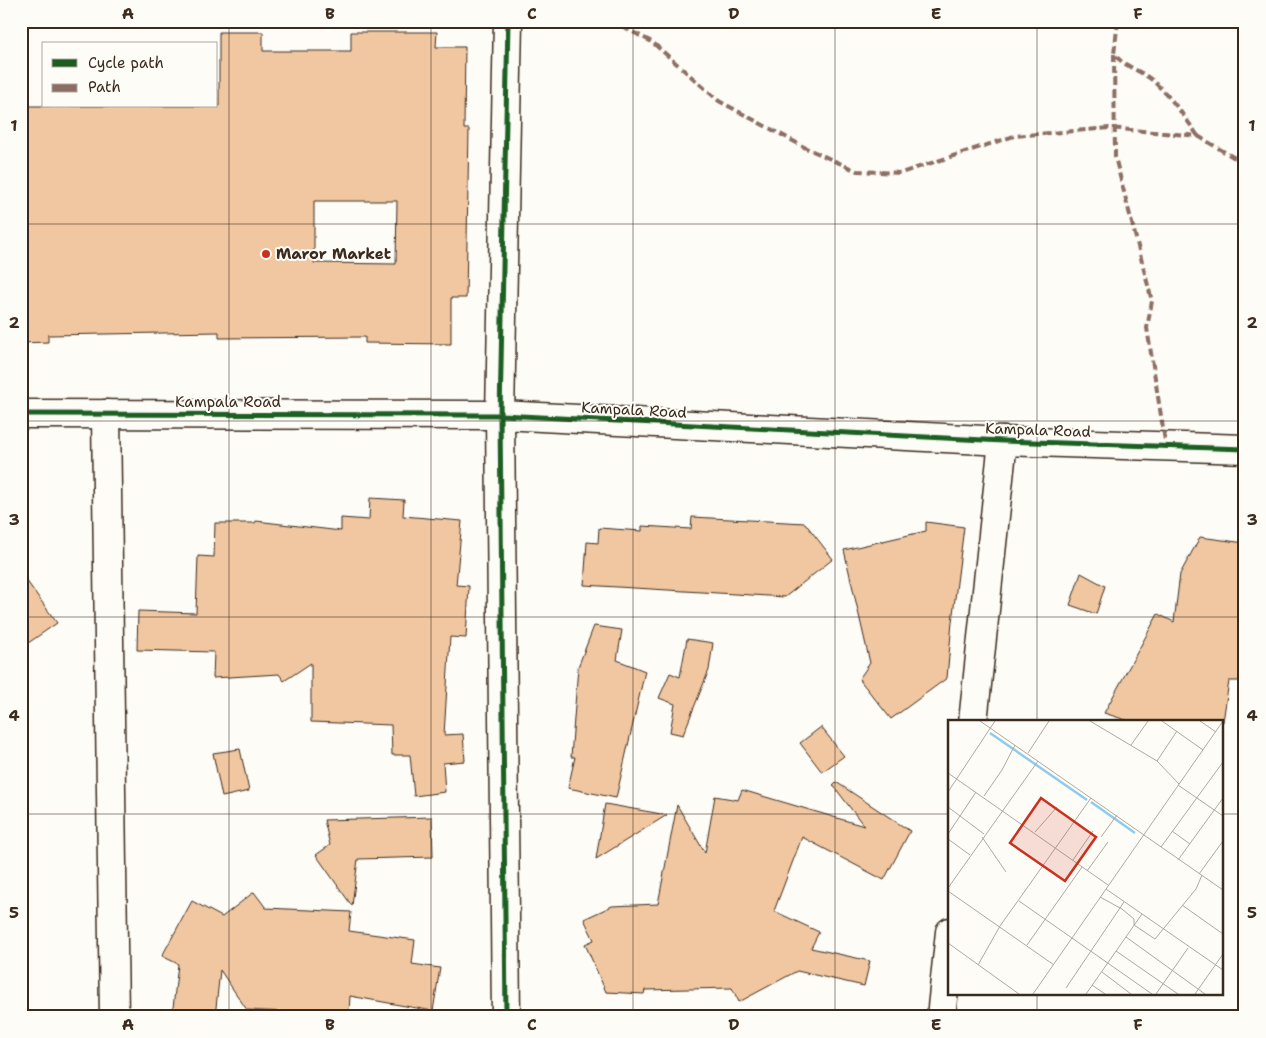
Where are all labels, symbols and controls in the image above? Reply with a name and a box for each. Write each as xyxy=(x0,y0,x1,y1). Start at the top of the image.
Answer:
text: A xyxy=(122,3,134,24)
text: B xyxy=(325,3,335,24)
text: C xyxy=(527,3,537,24)
text: D xyxy=(728,3,740,24)
text: E xyxy=(931,3,941,24)
text: F xyxy=(1133,3,1143,24)
legend xyxy=(42,42,218,108)
text: Cycle path xyxy=(88,53,164,73)
text: Path xyxy=(88,77,121,97)
text: 1 xyxy=(10,115,18,136)
text: 1 xyxy=(1248,115,1256,136)
place label: Maror Market xyxy=(276,244,391,264)
marker: Maror Market xyxy=(260,248,272,260)
text: 2 xyxy=(8,312,20,333)
text: 2 xyxy=(1246,312,1258,333)
street label: Kampala Road xyxy=(175,392,281,412)
street label: Kampala Road xyxy=(581,397,688,423)
street label: Kampala Road xyxy=(985,418,1092,442)
text: 3 xyxy=(8,509,20,530)
text: 3 xyxy=(1246,509,1258,530)
text: 4 xyxy=(8,705,20,726)
text: 4 xyxy=(1246,705,1258,726)
inset map xyxy=(948,720,1224,996)
text: 5 xyxy=(9,902,19,923)
text: 5 xyxy=(1247,902,1257,923)
text: A xyxy=(122,1014,134,1035)
text: B xyxy=(325,1014,335,1035)
text: C xyxy=(527,1014,537,1035)
text: D xyxy=(728,1014,740,1035)
text: E xyxy=(931,1014,941,1035)
text: F xyxy=(1133,1014,1143,1035)

